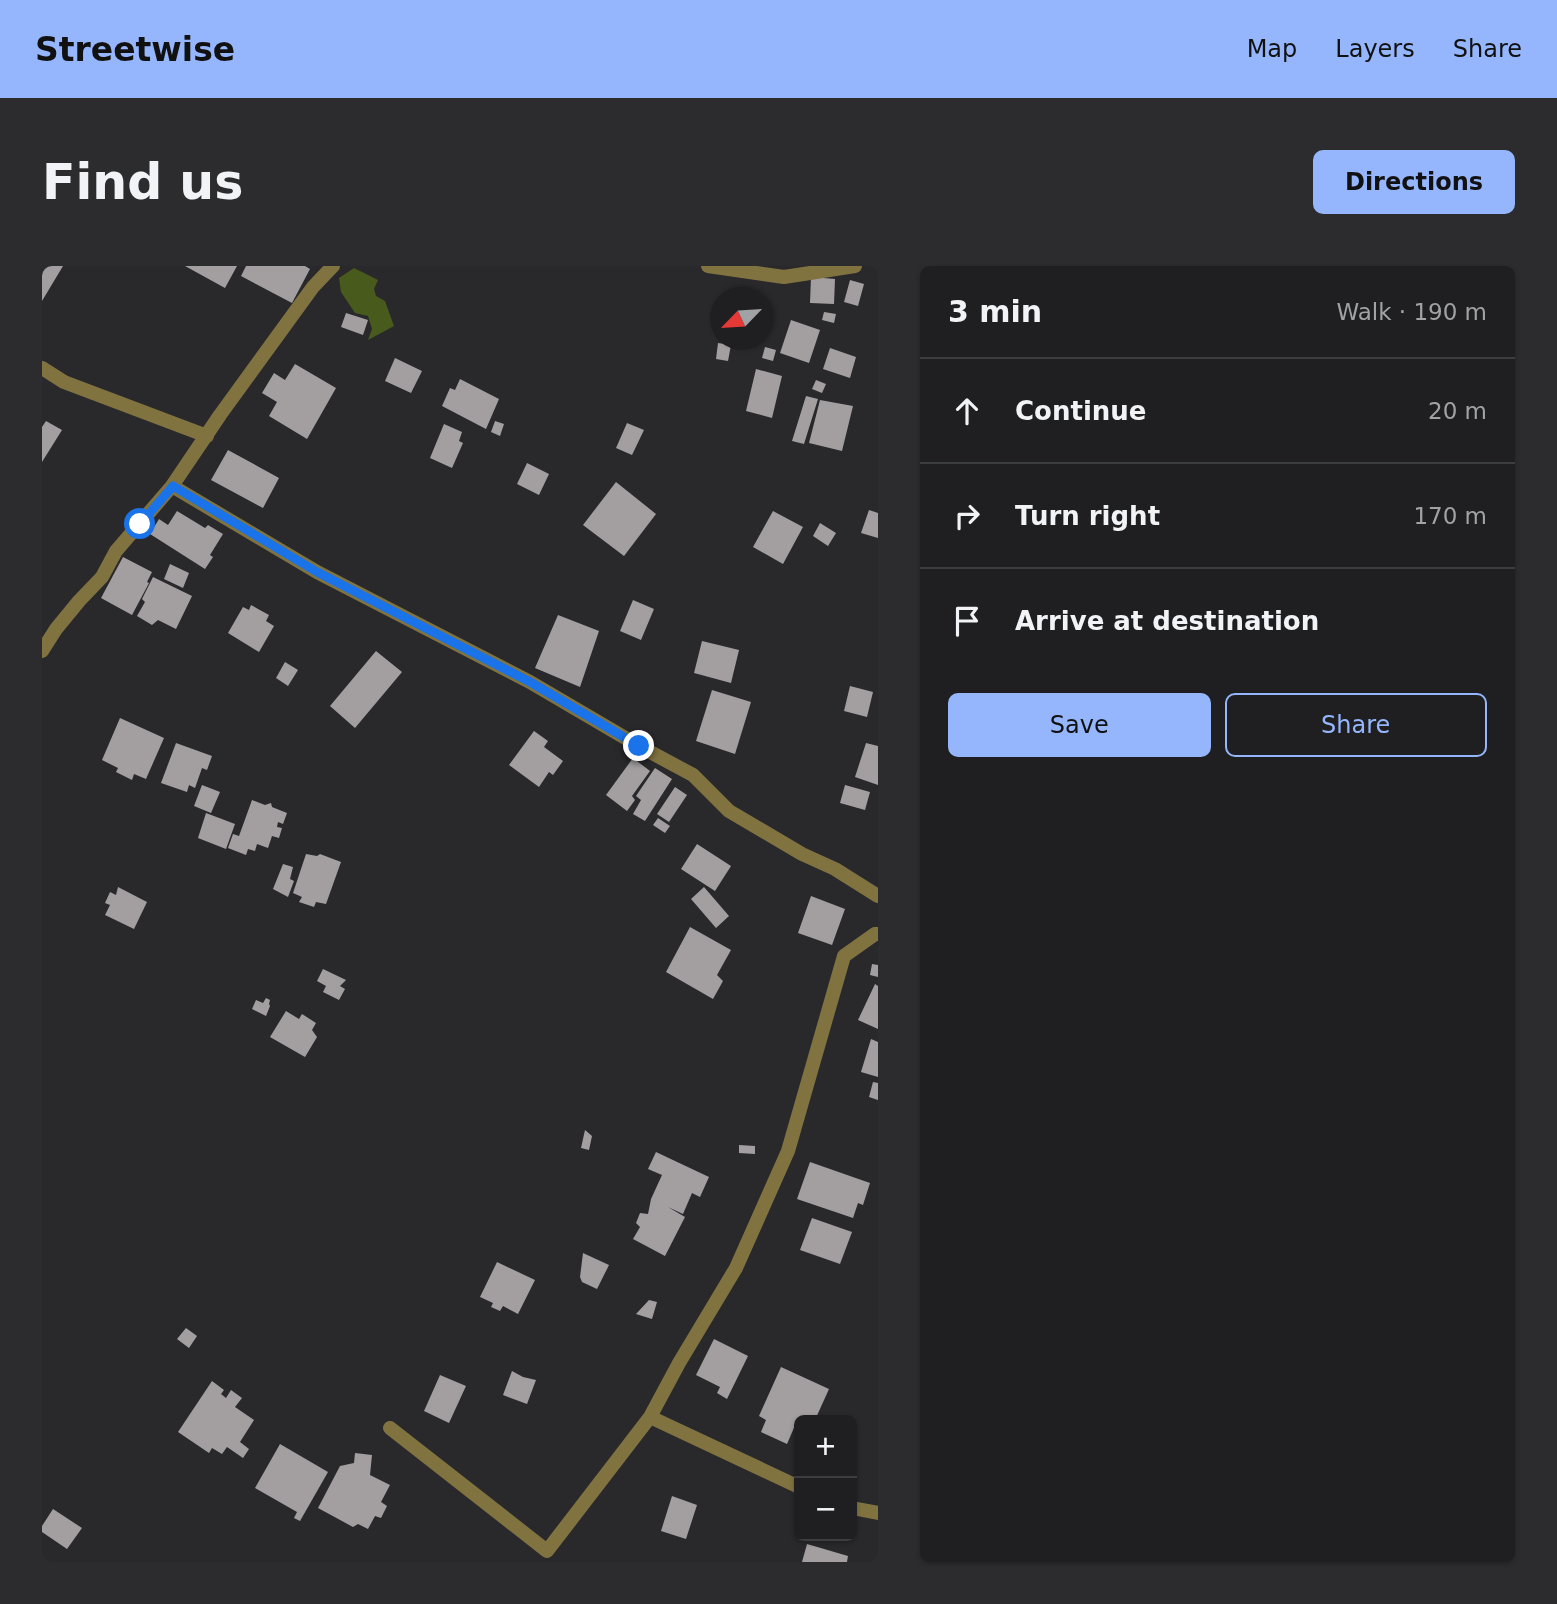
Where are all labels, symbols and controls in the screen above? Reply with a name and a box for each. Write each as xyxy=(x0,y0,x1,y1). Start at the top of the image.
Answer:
text: Streetwise xyxy=(35,30,235,69)
text: Map xyxy=(1247,35,1297,63)
text: Layers xyxy=(1335,35,1415,63)
text: Share xyxy=(1453,35,1522,63)
button: Directions xyxy=(1313,150,1515,214)
text: Find us xyxy=(42,154,243,211)
north arrow xyxy=(710,287,773,350)
text: 3 min xyxy=(948,294,1042,329)
text: Walk · 190 m xyxy=(1336,299,1487,325)
icon: ahead xyxy=(948,392,986,430)
text: Continue xyxy=(1015,396,1146,426)
text: 20 m xyxy=(1428,398,1487,424)
icon: right xyxy=(948,497,986,535)
text: Turn right xyxy=(1015,501,1160,531)
text: 170 m xyxy=(1413,503,1487,529)
route start xyxy=(124,508,155,539)
icon: arrive xyxy=(948,602,986,640)
text: Arrive at destination xyxy=(1015,606,1319,636)
button: Save xyxy=(948,693,1211,757)
button: Share xyxy=(1225,693,1487,757)
route end xyxy=(623,730,654,761)
map controls xyxy=(794,1415,857,1541)
button: + xyxy=(794,1415,857,1478)
button: − xyxy=(794,1478,857,1541)

